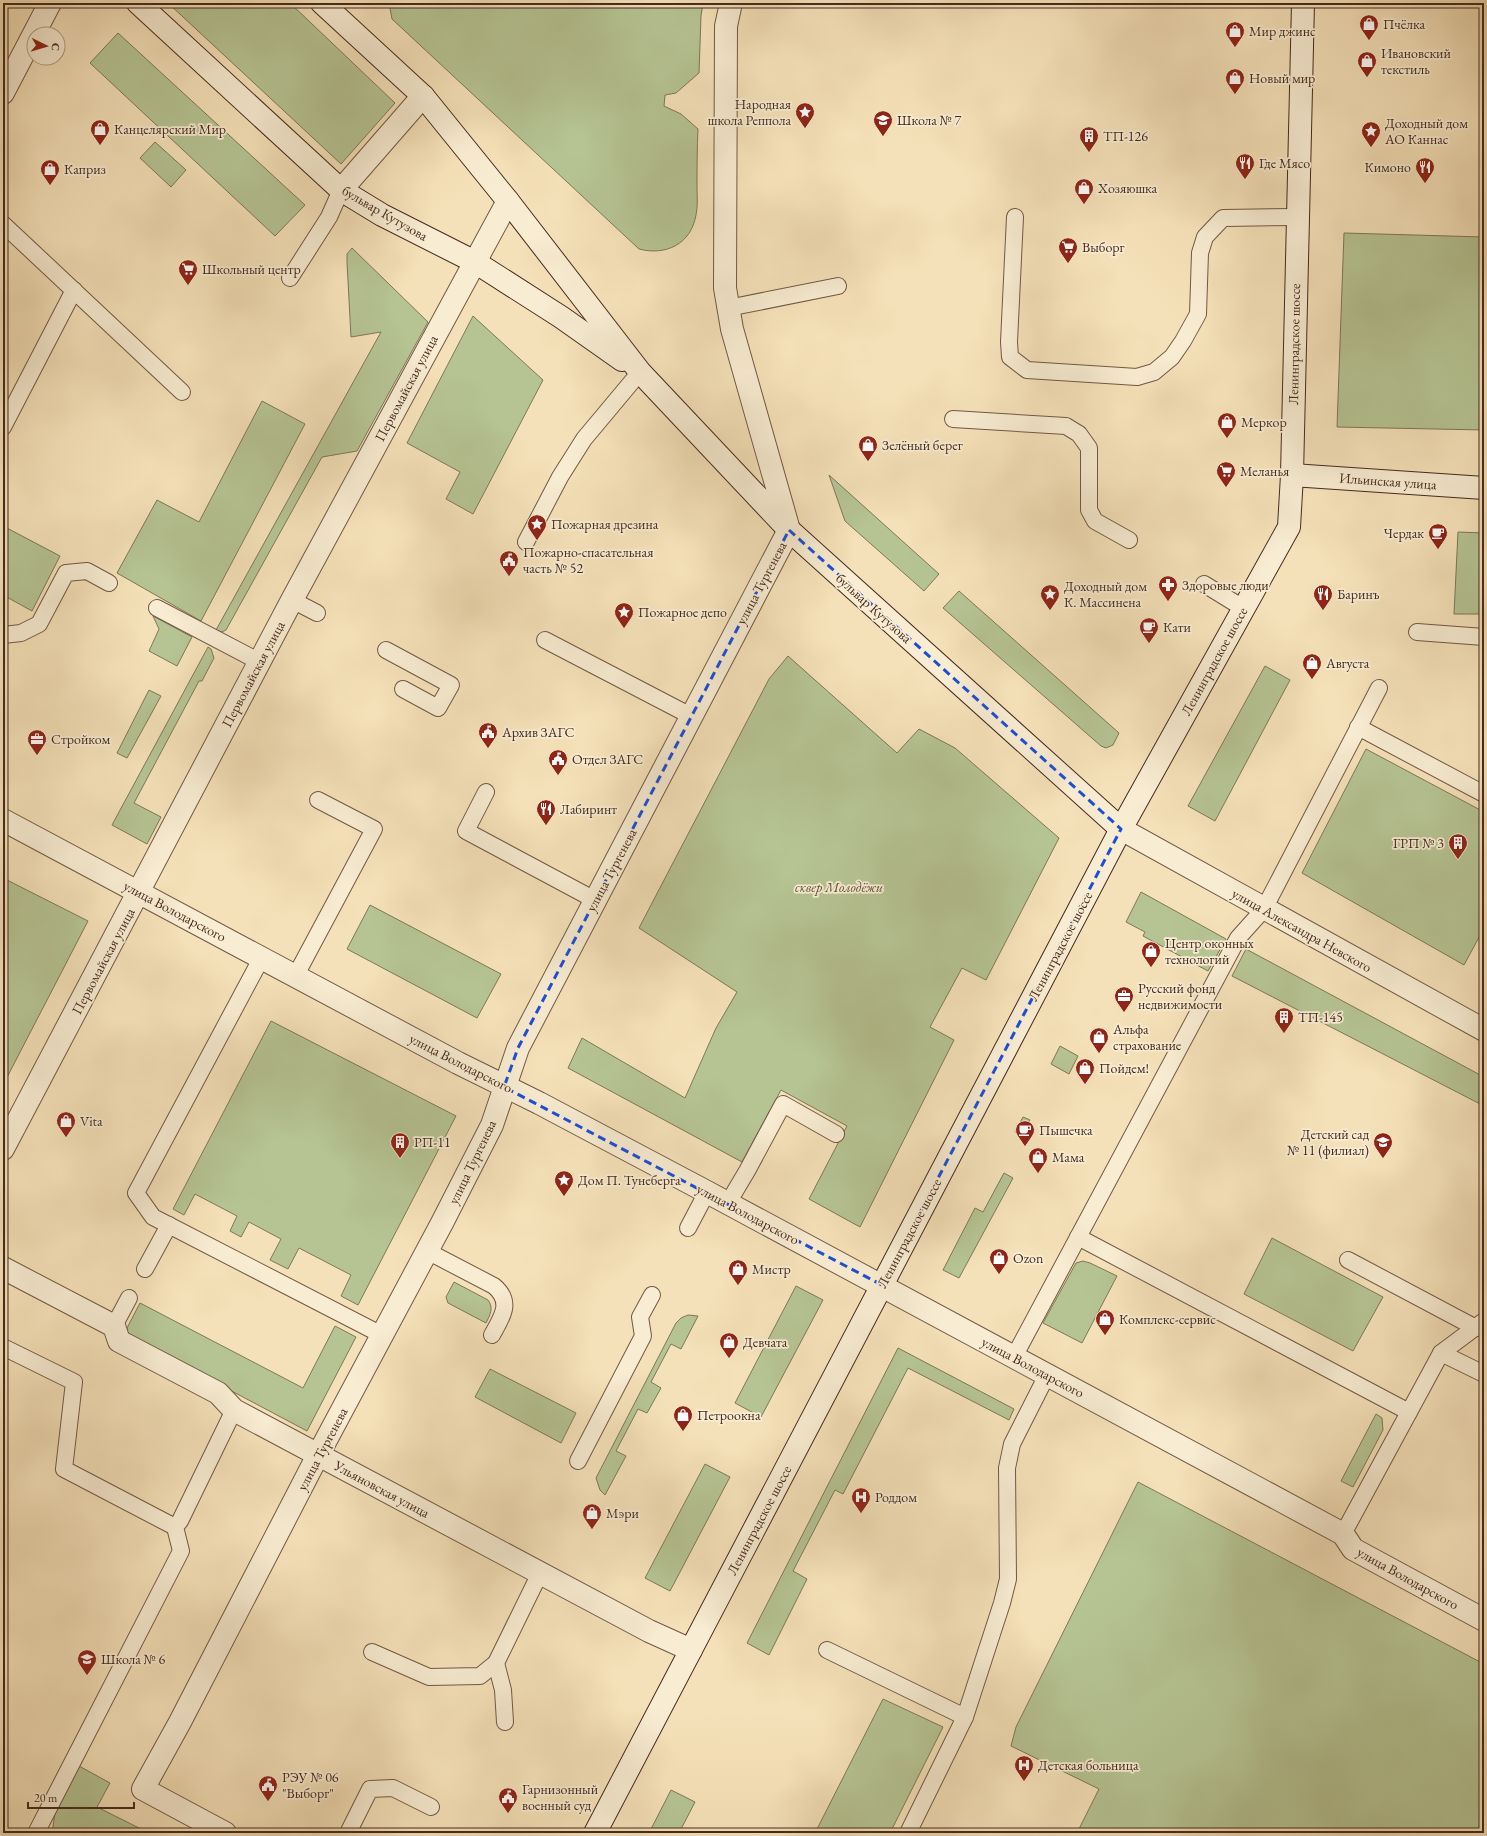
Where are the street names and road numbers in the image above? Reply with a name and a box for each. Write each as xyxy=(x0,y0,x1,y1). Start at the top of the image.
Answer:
street label: бульвар Кутузова xyxy=(339,181,431,245)
street label: Ленинградское шоссе xyxy=(1284,283,1304,405)
street label: Первомайская улица xyxy=(370,331,442,444)
street label: Ильинская улица xyxy=(1339,469,1438,493)
street label: улица Тургенева xyxy=(732,538,791,628)
street label: бульвар Кутузова xyxy=(832,569,916,647)
street label: Ленинградское шоссе xyxy=(1177,603,1252,718)
street label: Первомайская улица xyxy=(217,617,289,730)
street label: улица Тургенева xyxy=(582,825,641,915)
street label: улица Володарского xyxy=(121,876,229,946)
street label: улица Александра Невского xyxy=(1229,884,1375,976)
street label: Ленинградское шоссе xyxy=(1024,888,1097,1004)
street label: Первомайская улица xyxy=(67,904,139,1017)
street label: улица Володарского xyxy=(406,1029,516,1097)
street label: улица Тургенева xyxy=(444,1117,500,1207)
street label: Ленинградское шоссе xyxy=(873,1175,946,1291)
street label: улица Володарского xyxy=(694,1179,802,1249)
street label: улица Володарского xyxy=(979,1332,1087,1402)
street label: улица Тургенева xyxy=(293,1404,352,1494)
street label: Ульяновская улица xyxy=(330,1456,433,1522)
street label: Ленинградское шоссе xyxy=(723,1462,796,1578)
street label: улица Володарского xyxy=(1354,1543,1462,1613)

